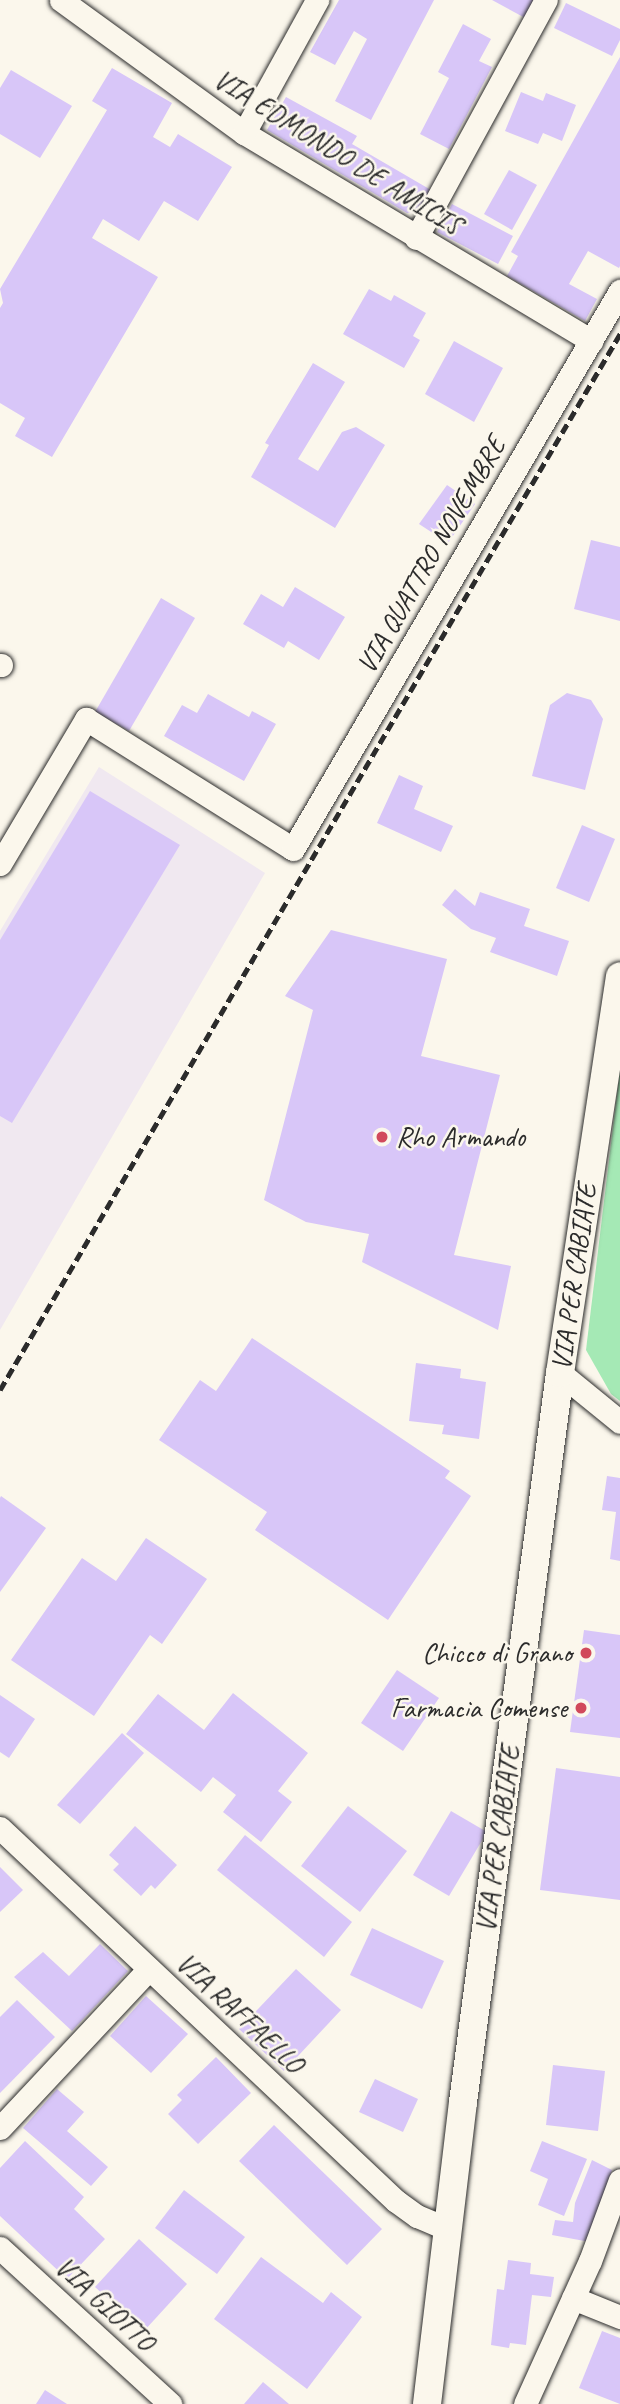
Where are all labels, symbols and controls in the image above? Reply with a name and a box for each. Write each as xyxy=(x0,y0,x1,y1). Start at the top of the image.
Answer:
street label: VIA EDMONDO DE AMICIS xyxy=(208,62,468,242)
street label: VIA QUATTRO NOVEMBRE xyxy=(349,431,513,679)
place label: Rho Armando xyxy=(396,1120,527,1154)
marker: Rho Armando xyxy=(374,1129,390,1145)
street label: VIA PER CABIATE xyxy=(544,1182,604,1372)
place label: Chicco di Grano xyxy=(422,1636,572,1670)
marker: Chicco di Grano xyxy=(578,1645,594,1661)
place label: Farmacia Comense xyxy=(391,1691,567,1725)
marker: Farmacia Comense xyxy=(573,1700,589,1716)
street label: VIA PER CABIATE xyxy=(468,1744,528,1934)
street label: VIA RAFFAELLO xyxy=(168,1945,312,2081)
street label: VIA GIOTTO xyxy=(49,2250,161,2358)

